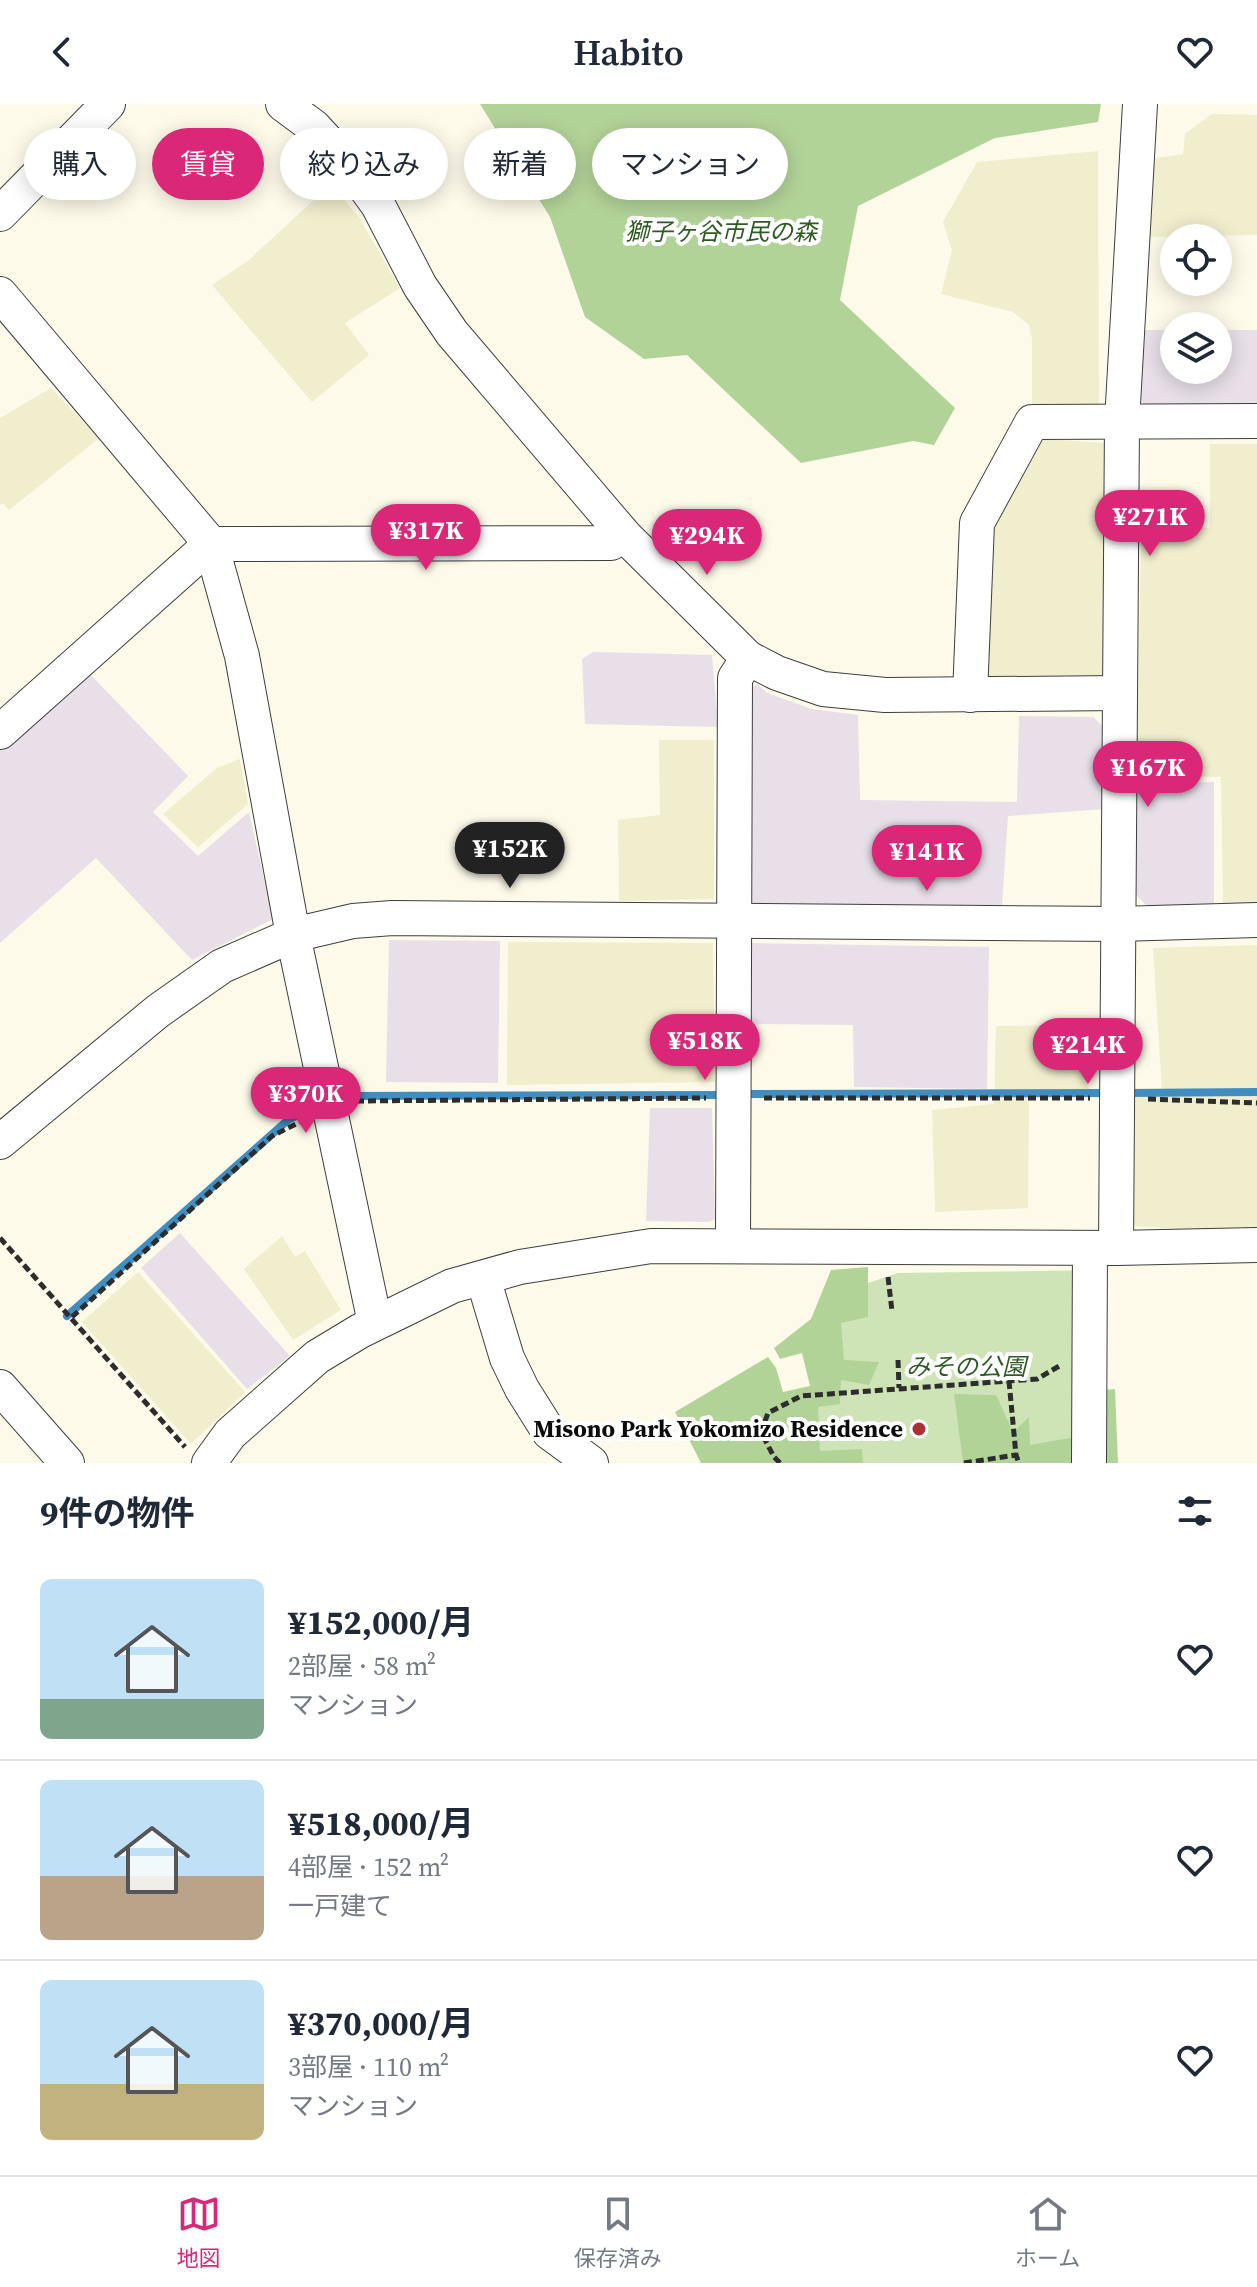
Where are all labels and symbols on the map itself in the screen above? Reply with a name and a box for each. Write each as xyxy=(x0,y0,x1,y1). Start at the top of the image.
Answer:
park label: 獅子ヶ谷市民の森 xyxy=(625,215,819,248)
pin: ¥271K xyxy=(1094,490,1206,558)
pin: ¥317K xyxy=(370,504,482,572)
pin: ¥294K xyxy=(651,509,763,577)
pin: ¥167K xyxy=(1092,741,1204,809)
pin: ¥152K xyxy=(454,822,566,890)
pin: ¥141K xyxy=(871,825,983,893)
pin: ¥518K xyxy=(649,1014,761,1082)
pin: ¥214K xyxy=(1032,1018,1144,1086)
pin: ¥370K xyxy=(250,1067,362,1135)
park label: みその公園 xyxy=(906,1350,1029,1383)
place label: Misono Park Yokomizo Residence xyxy=(533,1412,903,1445)
marker: Misono Park Yokomizo Residence xyxy=(910,1420,928,1438)

